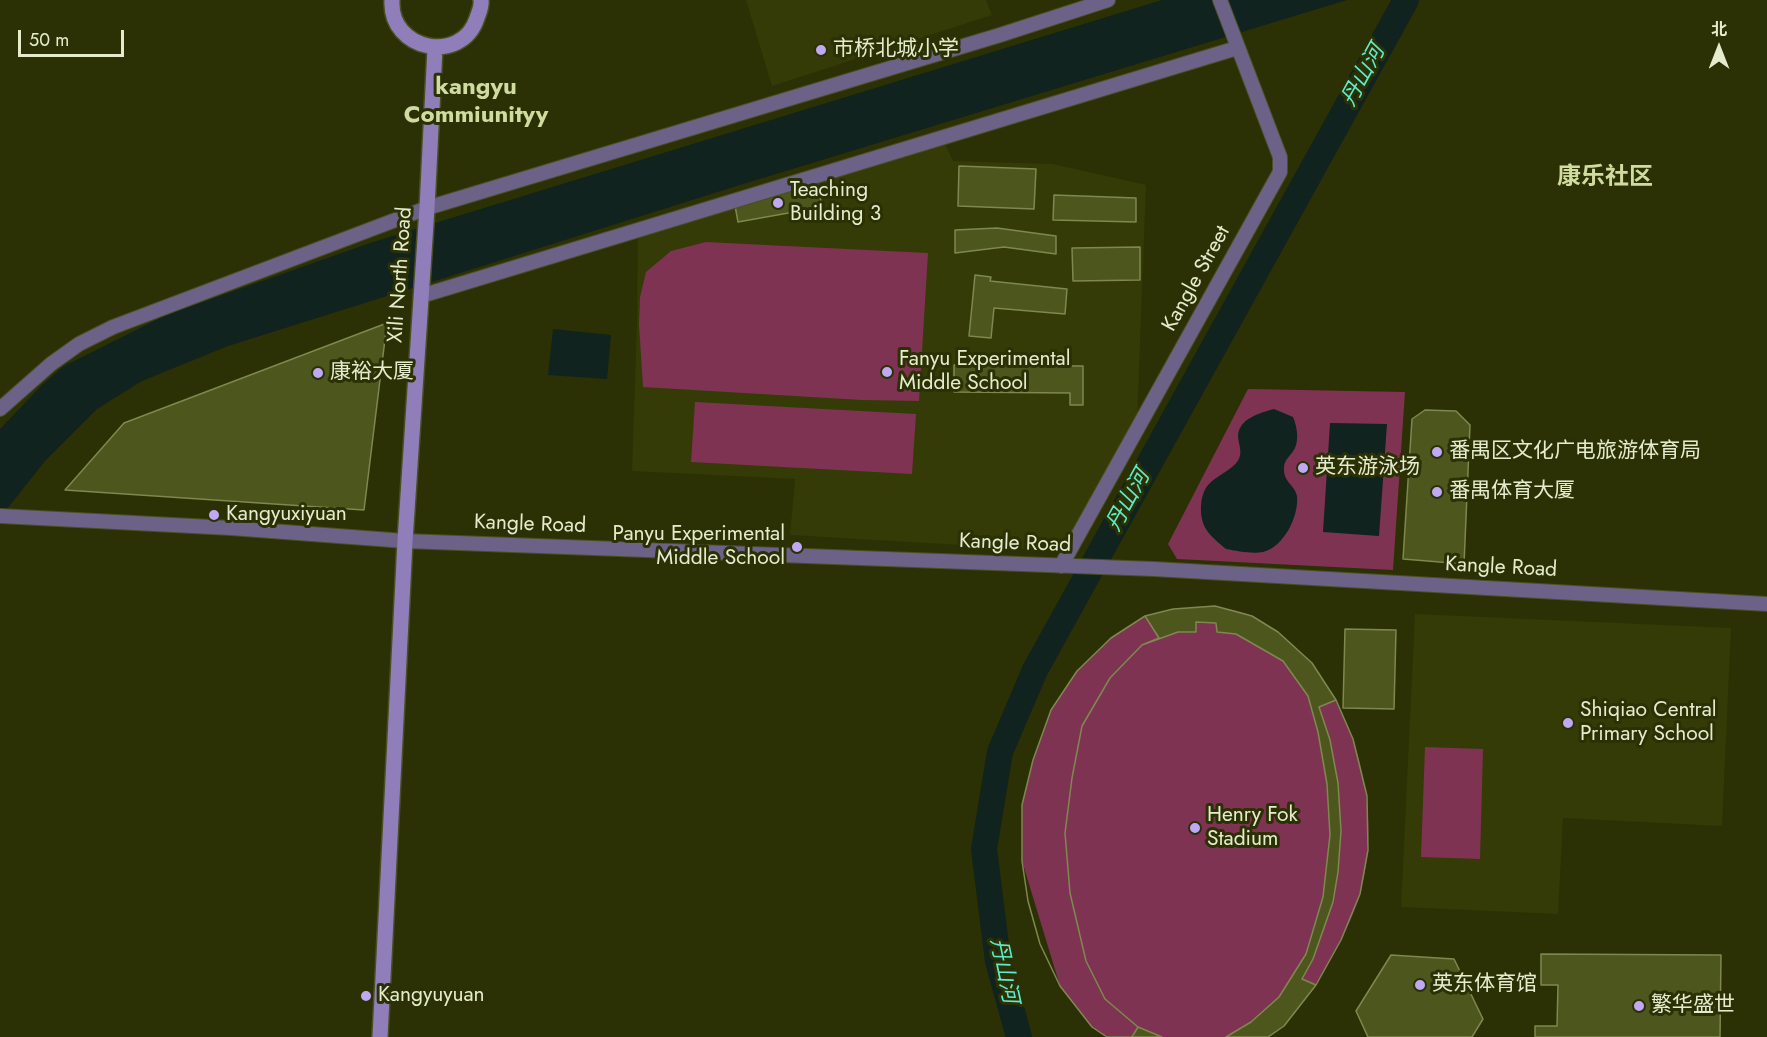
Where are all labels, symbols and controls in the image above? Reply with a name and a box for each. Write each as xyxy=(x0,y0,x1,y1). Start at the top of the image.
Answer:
scale bar xyxy=(21,18,128,56)
north arrow xyxy=(1689,18,1749,78)
text: 北 xyxy=(1711,18,1727,41)
text: 50 m xyxy=(29,27,69,53)
place label: 市桥北城小学 xyxy=(833,37,959,63)
water label: 丹山河 xyxy=(1336,41,1392,111)
marker: 市桥北城小学 xyxy=(814,43,828,57)
district label: kangyu Commiunityy xyxy=(404,74,548,130)
district label: 康乐社区 xyxy=(1557,164,1653,192)
place label: Teaching Building 3 xyxy=(790,178,881,228)
marker: Teaching Building 3 xyxy=(771,196,785,210)
street label: Xili North Road xyxy=(384,206,418,344)
street label: Kangle Street xyxy=(1158,222,1236,336)
place label: Fanyu Experimental Middle School xyxy=(899,347,1070,397)
place label: 康裕大厦 xyxy=(330,360,414,386)
marker: Fanyu Experimental Middle School xyxy=(880,365,894,379)
marker: 康裕大厦 xyxy=(311,366,325,380)
place label: 番禺区文化广电旅游体育局 xyxy=(1449,439,1701,465)
marker: 番禺区文化广电旅游体育局 xyxy=(1430,445,1444,459)
place label: 英东游泳场 xyxy=(1315,455,1420,481)
marker: 英东游泳场 xyxy=(1296,461,1310,475)
water label: 丹山河 xyxy=(1101,466,1157,536)
place label: 番禺体育大厦 xyxy=(1449,479,1575,505)
marker: 番禺体育大厦 xyxy=(1430,485,1444,499)
place label: Kangyuxiyuan xyxy=(226,502,347,528)
marker: Kangyuxiyuan xyxy=(207,508,221,522)
street label: Kangle Road xyxy=(473,510,587,540)
place label: Panyu Experimental Middle School xyxy=(613,522,785,572)
street label: Kangle Road xyxy=(958,529,1072,559)
marker: Panyu Experimental Middle School xyxy=(790,540,804,554)
street label: Kangle Road xyxy=(1444,552,1558,584)
place label: Shiqiao Central Primary School xyxy=(1580,698,1717,748)
marker: Shiqiao Central Primary School xyxy=(1561,716,1575,730)
place label: Henry Fok Stadium xyxy=(1207,803,1298,853)
marker: Henry Fok Stadium xyxy=(1188,821,1202,835)
water label: 丹山河 xyxy=(983,936,1023,1006)
place label: 英东体育馆 xyxy=(1432,972,1537,998)
marker: 英东体育馆 xyxy=(1413,978,1427,992)
place label: Kangyuyuan xyxy=(378,983,485,1009)
marker: Kangyuyuan xyxy=(359,989,373,1003)
place label: 繁华盛世 xyxy=(1651,993,1735,1019)
marker: 繁华盛世 xyxy=(1632,999,1646,1013)

